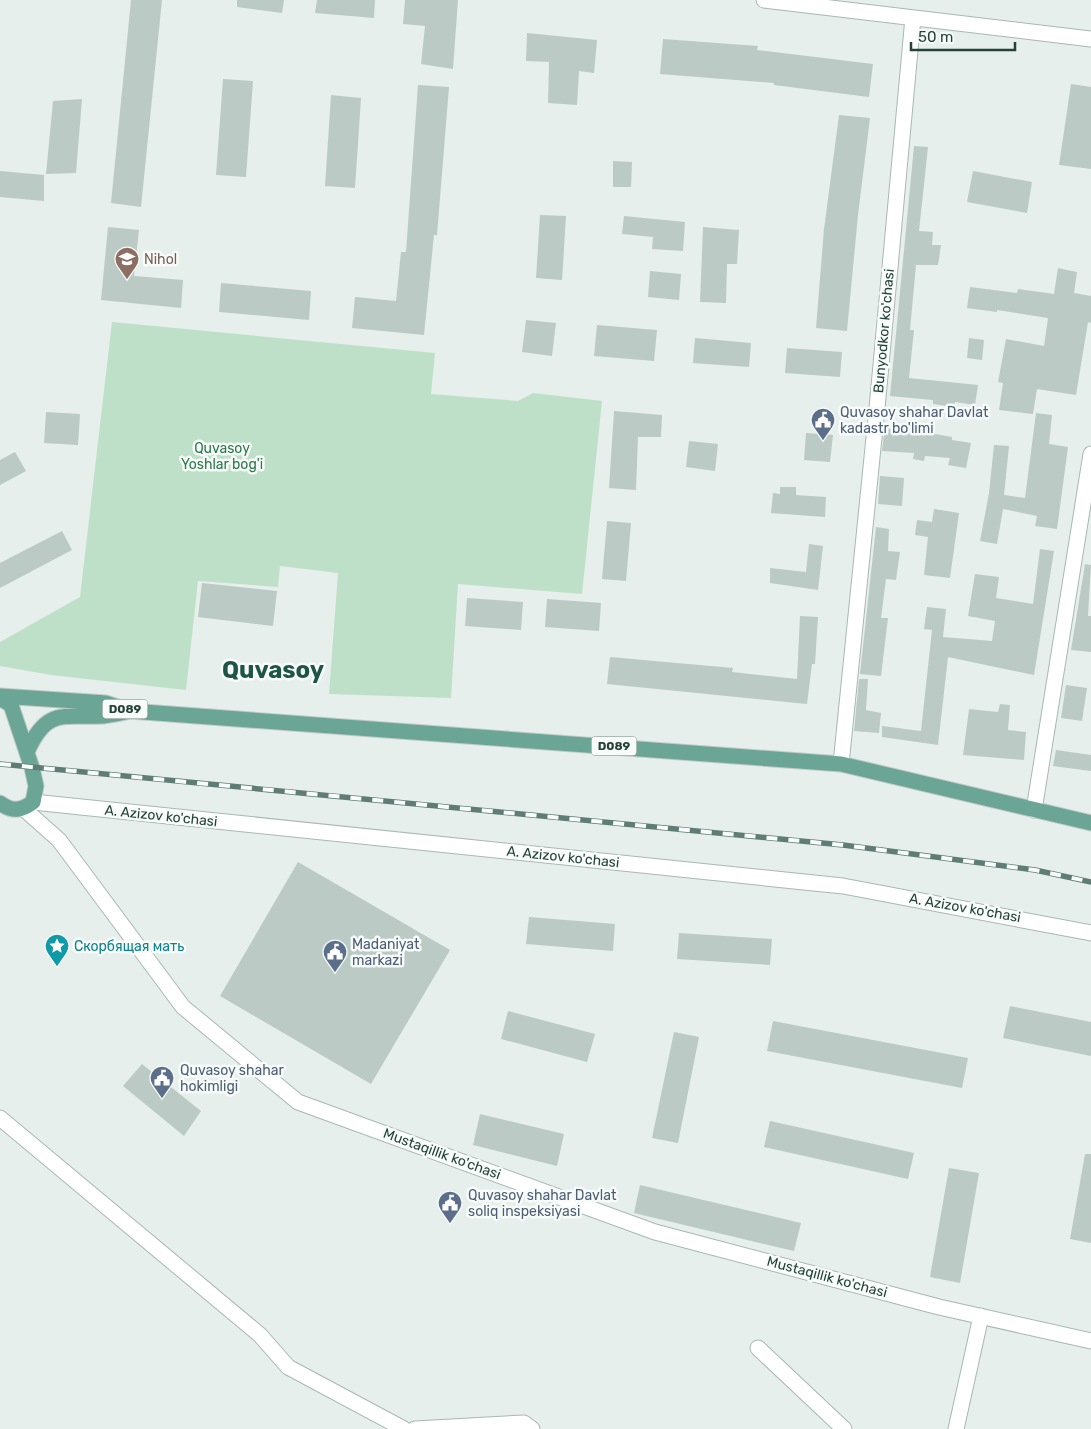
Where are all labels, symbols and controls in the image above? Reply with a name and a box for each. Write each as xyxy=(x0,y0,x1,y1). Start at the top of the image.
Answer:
scale bar xyxy=(911,20,1015,52)
text: 50 m xyxy=(918,28,953,46)
school or university icon: Nihol xyxy=(114,246,140,280)
place label: Nihol xyxy=(144,251,177,268)
street label: Bunyodkor ko'chasi xyxy=(870,268,898,394)
place label: Quvasoy shahar Davlat kadastr bo'limi xyxy=(840,404,989,437)
public building icon: Quvasoy shahar Davlat kadastr bo'limi xyxy=(810,407,836,441)
park label: Quvasoy Yoshlar bog'i xyxy=(181,440,263,473)
district label: Quvasoy xyxy=(222,656,324,684)
road number: D089 xyxy=(102,700,148,719)
road number: D089 xyxy=(592,736,636,756)
street label: A. Azizov ko'chasi xyxy=(104,802,218,830)
street label: A. Azizov ko'chasi xyxy=(506,843,620,871)
street label: A. Azizov ko'chasi xyxy=(908,890,1022,926)
place icon: Скорбящая мать xyxy=(44,933,70,967)
place label: Madaniyat markazi xyxy=(352,936,420,969)
place label: Скорбящая мать xyxy=(74,938,184,955)
public building icon: Madaniyat markazi xyxy=(322,939,348,973)
place label: Quvasoy shahar hokimligi xyxy=(180,1062,284,1095)
public building icon: Quvasoy shahar hokimligi xyxy=(149,1065,175,1099)
street label: Mustaqillik ko'chasi xyxy=(381,1125,503,1183)
place label: Quvasoy shahar Davlat soliq inspeksiyasi xyxy=(468,1187,617,1220)
public building icon: Quvasoy shahar Davlat soliq inspeksiyasi xyxy=(437,1190,463,1224)
street label: Mustaqillik ko'chasi xyxy=(765,1253,889,1301)

